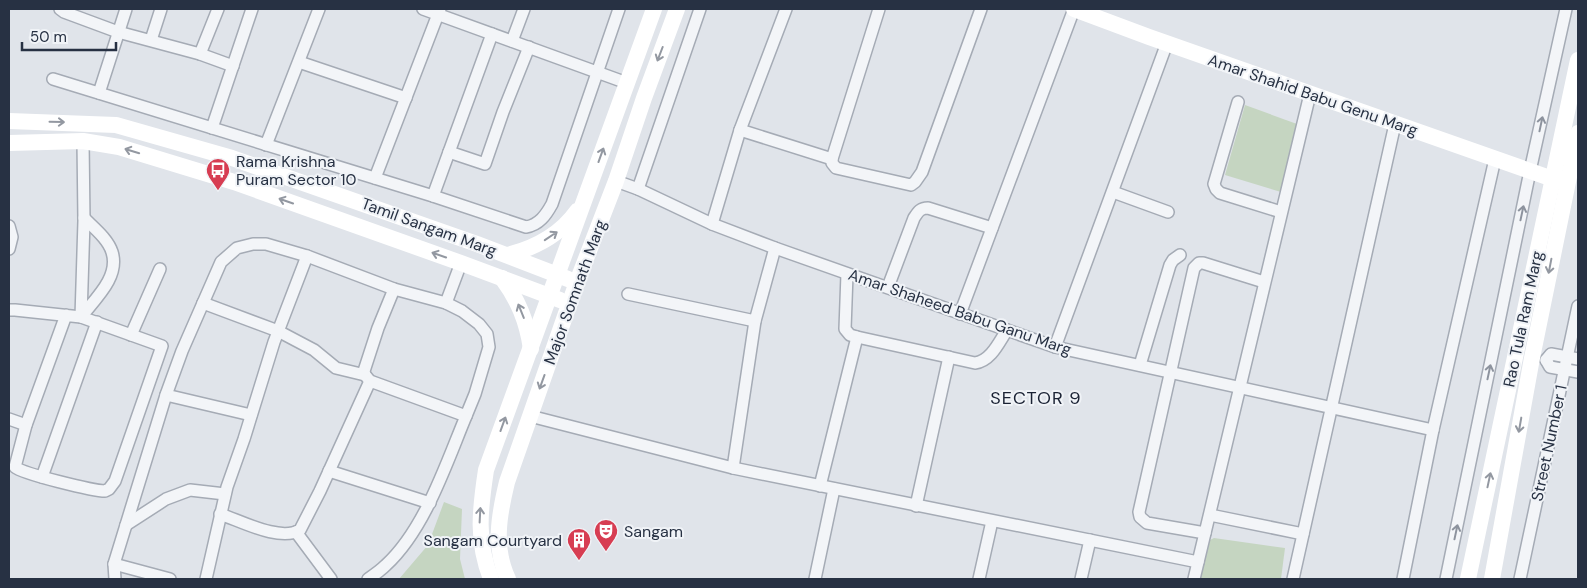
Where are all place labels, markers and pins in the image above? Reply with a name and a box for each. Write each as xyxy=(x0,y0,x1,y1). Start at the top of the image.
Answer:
place label: Rama Krishna Puram Sector 10 xyxy=(236,151,357,190)
bus stop icon: Rama Krishna Puram Sector 10 xyxy=(205,157,231,191)
theatre icon: Sangam xyxy=(593,518,619,552)
place label: Sangam xyxy=(624,521,683,542)
building icon: Sangam Courtyard xyxy=(566,527,592,561)
place label: Sangam Courtyard xyxy=(424,530,562,551)

